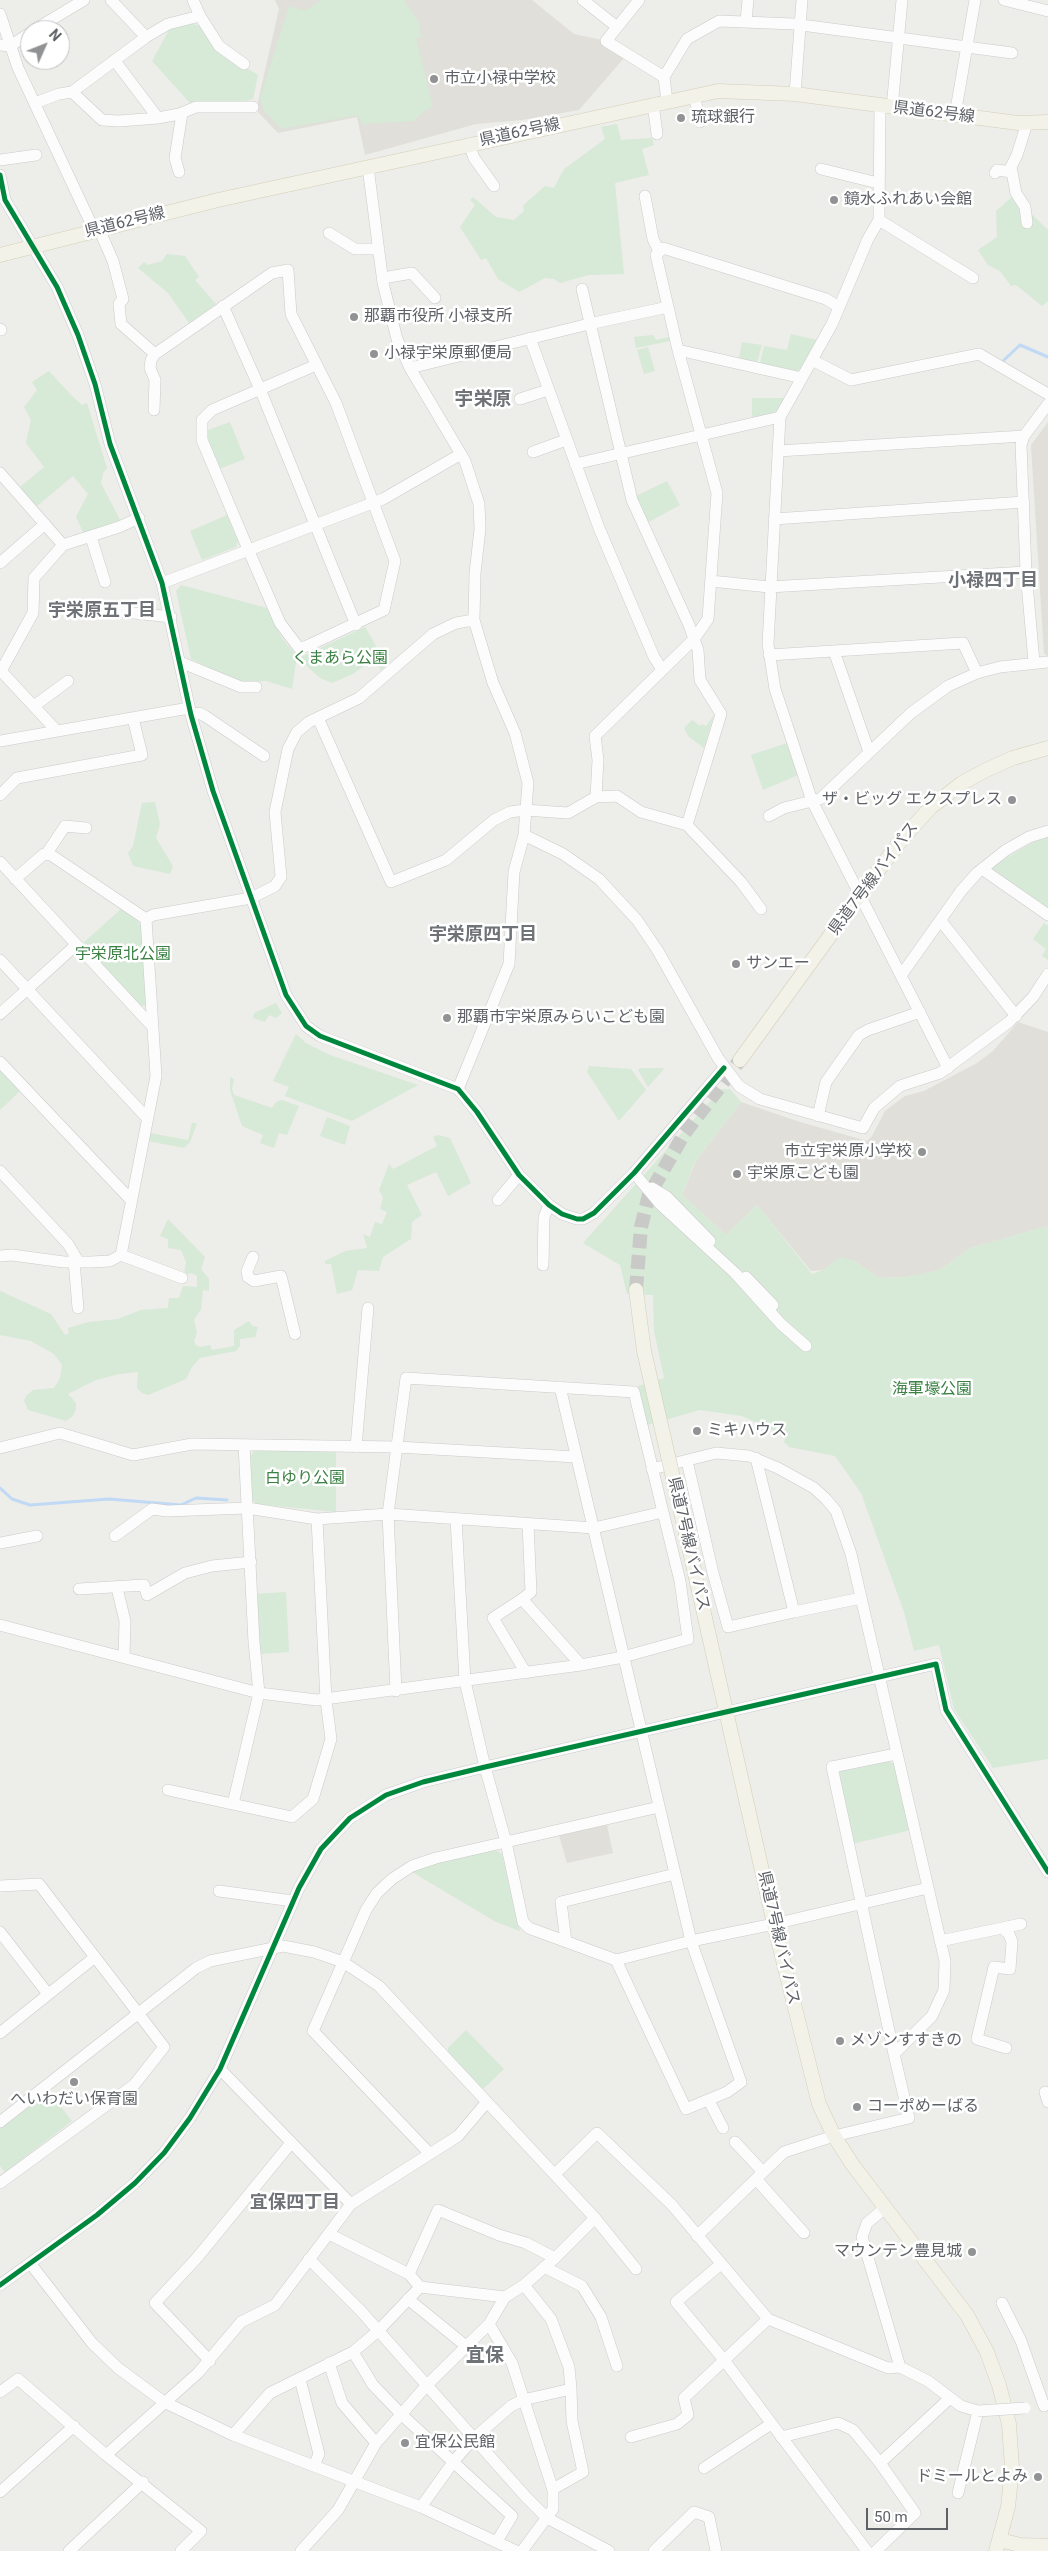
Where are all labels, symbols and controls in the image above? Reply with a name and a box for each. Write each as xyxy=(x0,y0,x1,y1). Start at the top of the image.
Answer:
north arrow xyxy=(20,20,70,70)
text: N xyxy=(46,26,64,44)
place label: 市立小禄中学校 xyxy=(444,69,556,89)
marker: 市立小禄中学校 xyxy=(428,73,440,85)
street label: 県道62号線 xyxy=(892,98,976,128)
place label: 琉球銀行 xyxy=(691,108,755,128)
marker: 琉球銀行 xyxy=(675,112,687,124)
street label: 県道62号線 xyxy=(478,115,562,151)
place label: 鏡水ふれあい会館 xyxy=(844,190,972,210)
marker: 鏡水ふれあい会館 xyxy=(828,194,840,206)
street label: 県道62号線 xyxy=(83,204,167,242)
place label: 那覇市役所 小禄支所 xyxy=(364,307,512,327)
marker: 那覇市役所 小禄支所 xyxy=(348,311,360,323)
place label: 小禄宇栄原郵便局 xyxy=(384,344,512,364)
marker: 小禄宇栄原郵便局 xyxy=(368,348,380,360)
district label: 宇栄原 xyxy=(455,389,511,411)
district label: 小禄四丁目 xyxy=(948,570,1038,592)
district label: 宇栄原五丁目 xyxy=(48,600,156,622)
park label: くまあら公園 xyxy=(292,649,388,669)
place label: ザ・ビッグ エクスプレス xyxy=(822,790,1002,810)
marker: ザ・ビッグ エクスプレス xyxy=(1006,794,1018,806)
street label: 県道7号線バイパス xyxy=(825,819,923,939)
district label: 宇栄原四丁目 xyxy=(429,924,537,946)
park label: 宇栄原北公園 xyxy=(75,945,171,965)
place label: サンエー xyxy=(746,954,810,974)
marker: サンエー xyxy=(730,958,742,970)
place label: 那覇市宇栄原みらいこども園 xyxy=(457,1008,665,1028)
marker: 那覇市宇栄原みらいこども園 xyxy=(441,1012,453,1024)
place label: 市立宇栄原小学校 xyxy=(784,1142,912,1162)
marker: 市立宇栄原小学校 xyxy=(916,1146,928,1158)
place label: 宇栄原こども園 xyxy=(747,1164,859,1184)
marker: 宇栄原こども園 xyxy=(731,1168,743,1180)
park label: 海軍壕公園 xyxy=(892,1380,972,1400)
place label: ミキハウス xyxy=(707,1421,787,1441)
marker: ミキハウス xyxy=(691,1425,703,1437)
park label: 白ゆり公園 xyxy=(265,1469,345,1489)
street label: 県道7号線バイパス xyxy=(663,1475,713,1613)
street label: 県道7号線バイパス xyxy=(753,1869,803,2007)
place label: メゾンすすきの xyxy=(850,2031,962,2051)
marker: メゾンすすきの xyxy=(834,2035,846,2047)
marker: へいわだい保育園 xyxy=(68,2076,80,2088)
place label: へいわだい保育園 xyxy=(10,2090,138,2110)
place label: コーポめーばる xyxy=(867,2097,979,2117)
marker: コーポめーばる xyxy=(851,2101,863,2113)
district label: 宜保四丁目 xyxy=(250,2192,340,2214)
place label: マウンテン豊見城 xyxy=(834,2242,962,2262)
marker: マウンテン豊見城 xyxy=(966,2246,978,2258)
district label: 宜保 xyxy=(466,2345,504,2367)
place label: 宜保公民館 xyxy=(415,2433,495,2453)
marker: 宜保公民館 xyxy=(399,2437,411,2449)
place label: ドミールとよみ xyxy=(916,2467,1028,2487)
marker: ドミールとよみ xyxy=(1032,2471,1044,2483)
scale bar xyxy=(868,2498,950,2530)
text: 50 m xyxy=(874,2508,908,2526)

